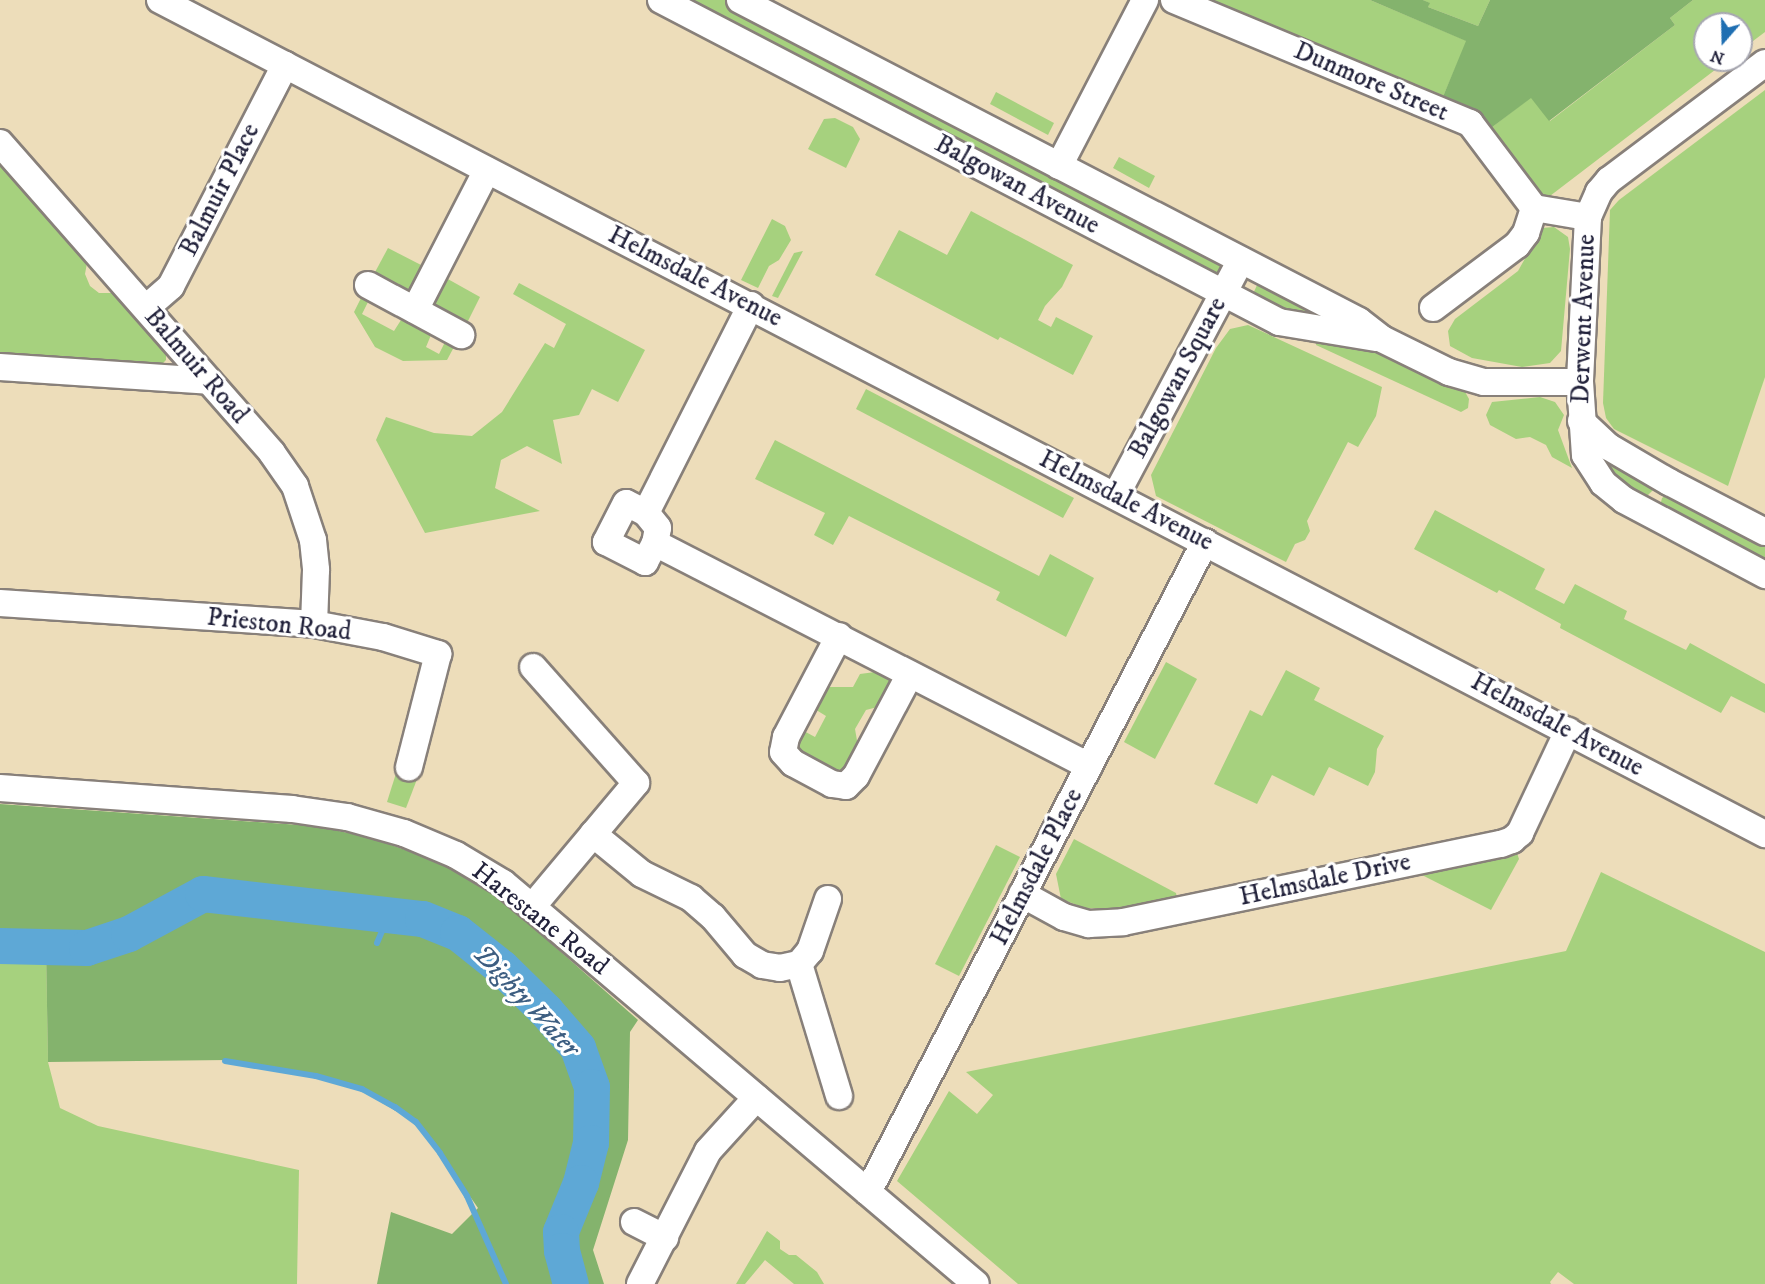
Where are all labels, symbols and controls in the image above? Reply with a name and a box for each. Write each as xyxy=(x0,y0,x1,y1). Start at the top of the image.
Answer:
north arrow xyxy=(1693,12,1753,72)
street label: Dunmore Street xyxy=(1289,35,1453,129)
text: N xyxy=(1708,45,1727,69)
street label: Balmuir Place xyxy=(173,118,267,262)
street label: Balgowan Avenue xyxy=(929,128,1105,242)
street label: Helmsdale Avenue xyxy=(603,220,787,334)
street label: Derwent Avenue xyxy=(1565,234,1603,404)
street label: Balgowan Square xyxy=(1122,292,1234,464)
street label: Balmuir Road xyxy=(137,302,255,430)
street label: Helmsdale Avenue xyxy=(1034,444,1218,558)
street label: Prieston Road xyxy=(205,602,353,648)
street label: Helmsdale Avenue xyxy=(1465,666,1649,784)
street label: Helmsdale Place xyxy=(984,783,1090,951)
street label: Helmsdale Drive xyxy=(1237,847,1413,913)
street label: Harestane Road xyxy=(465,856,615,982)
water label: Dighty Water xyxy=(466,938,586,1064)

